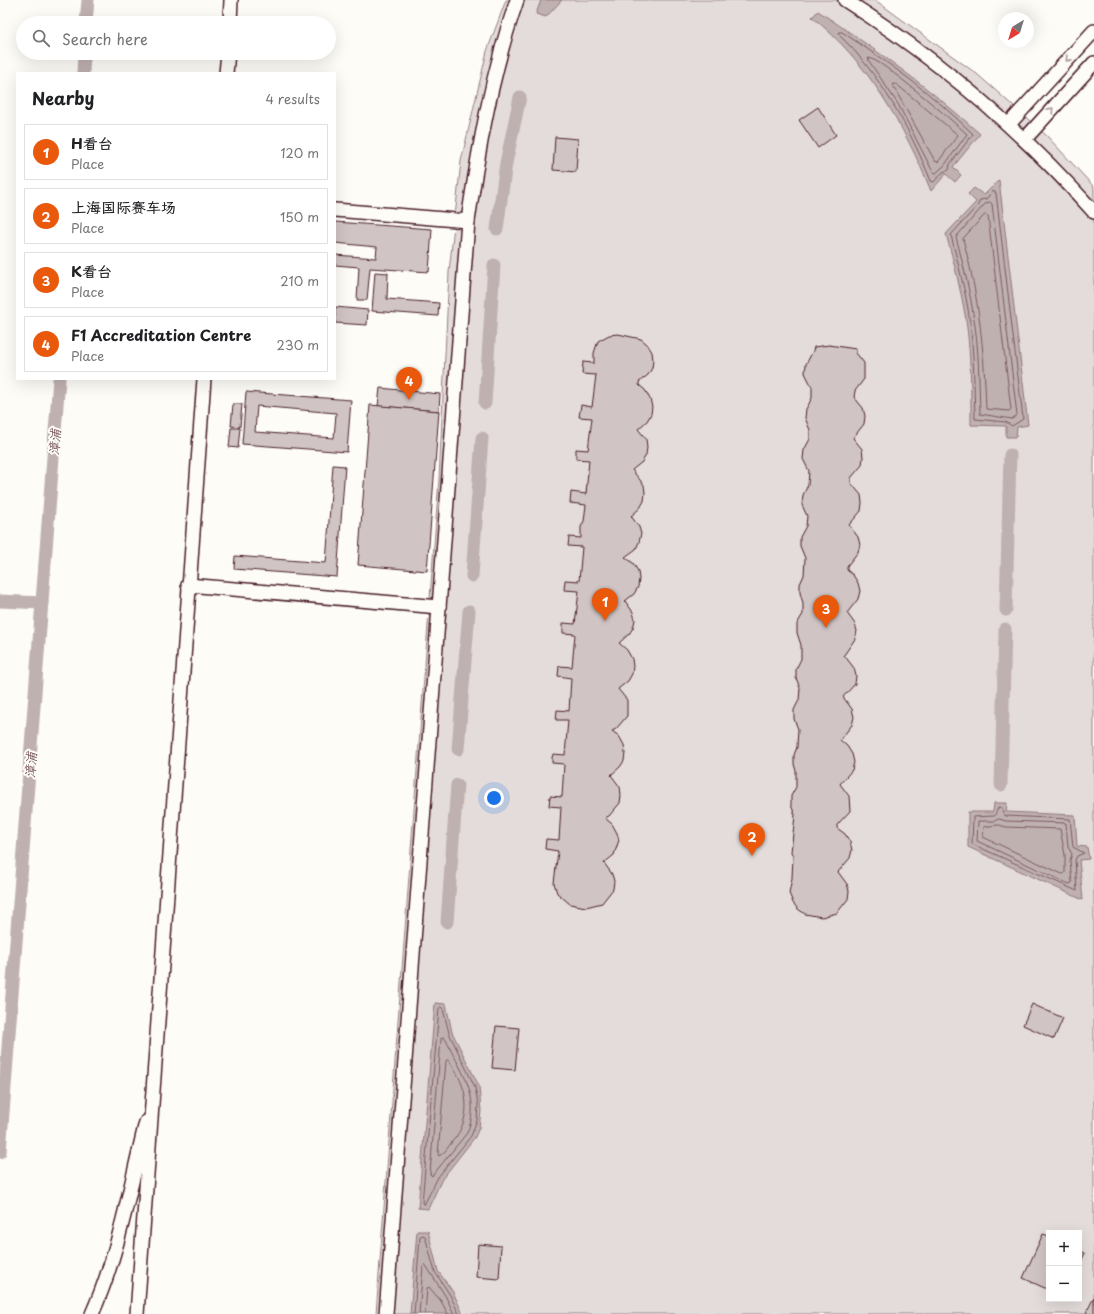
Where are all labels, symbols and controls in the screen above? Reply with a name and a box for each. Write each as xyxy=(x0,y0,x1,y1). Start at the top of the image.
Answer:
north arrow xyxy=(998,12,1034,48)
search box xyxy=(16,16,336,60)
icon: search xyxy=(30,27,52,49)
text: Search here xyxy=(62,27,148,50)
one-way arrow xyxy=(1065,55,1072,62)
text: Nearby xyxy=(32,85,94,111)
text: 4 results xyxy=(266,89,320,108)
one-way arrow xyxy=(1046,107,1054,115)
text: H看台 xyxy=(71,131,113,154)
text: 1 xyxy=(43,143,49,162)
text: 120 m xyxy=(280,143,319,162)
text: Place xyxy=(71,154,104,173)
text: 上海国际赛车场 xyxy=(71,195,176,218)
text: 2 xyxy=(41,207,51,226)
text: 150 m xyxy=(280,207,319,226)
text: Place xyxy=(71,218,104,237)
text: K看台 xyxy=(71,259,112,282)
text: 3 xyxy=(42,271,50,290)
text: 210 m xyxy=(280,271,319,290)
text: Place xyxy=(71,282,104,301)
text: F1 Accreditation Centre xyxy=(71,323,251,346)
text: 4 xyxy=(42,335,50,354)
text: 230 m xyxy=(277,335,319,354)
text: Place xyxy=(71,346,104,365)
pin: 4 xyxy=(396,367,422,400)
water label: 漳浦 xyxy=(44,426,65,456)
pin: 1 xyxy=(592,588,618,621)
pin: 3 xyxy=(813,595,839,628)
water label: 漳浦 xyxy=(20,749,41,779)
your location xyxy=(484,788,504,808)
pin: 2 xyxy=(739,823,765,856)
map controls xyxy=(1046,1230,1082,1302)
button: + xyxy=(1046,1230,1082,1266)
button: − xyxy=(1046,1266,1082,1302)

